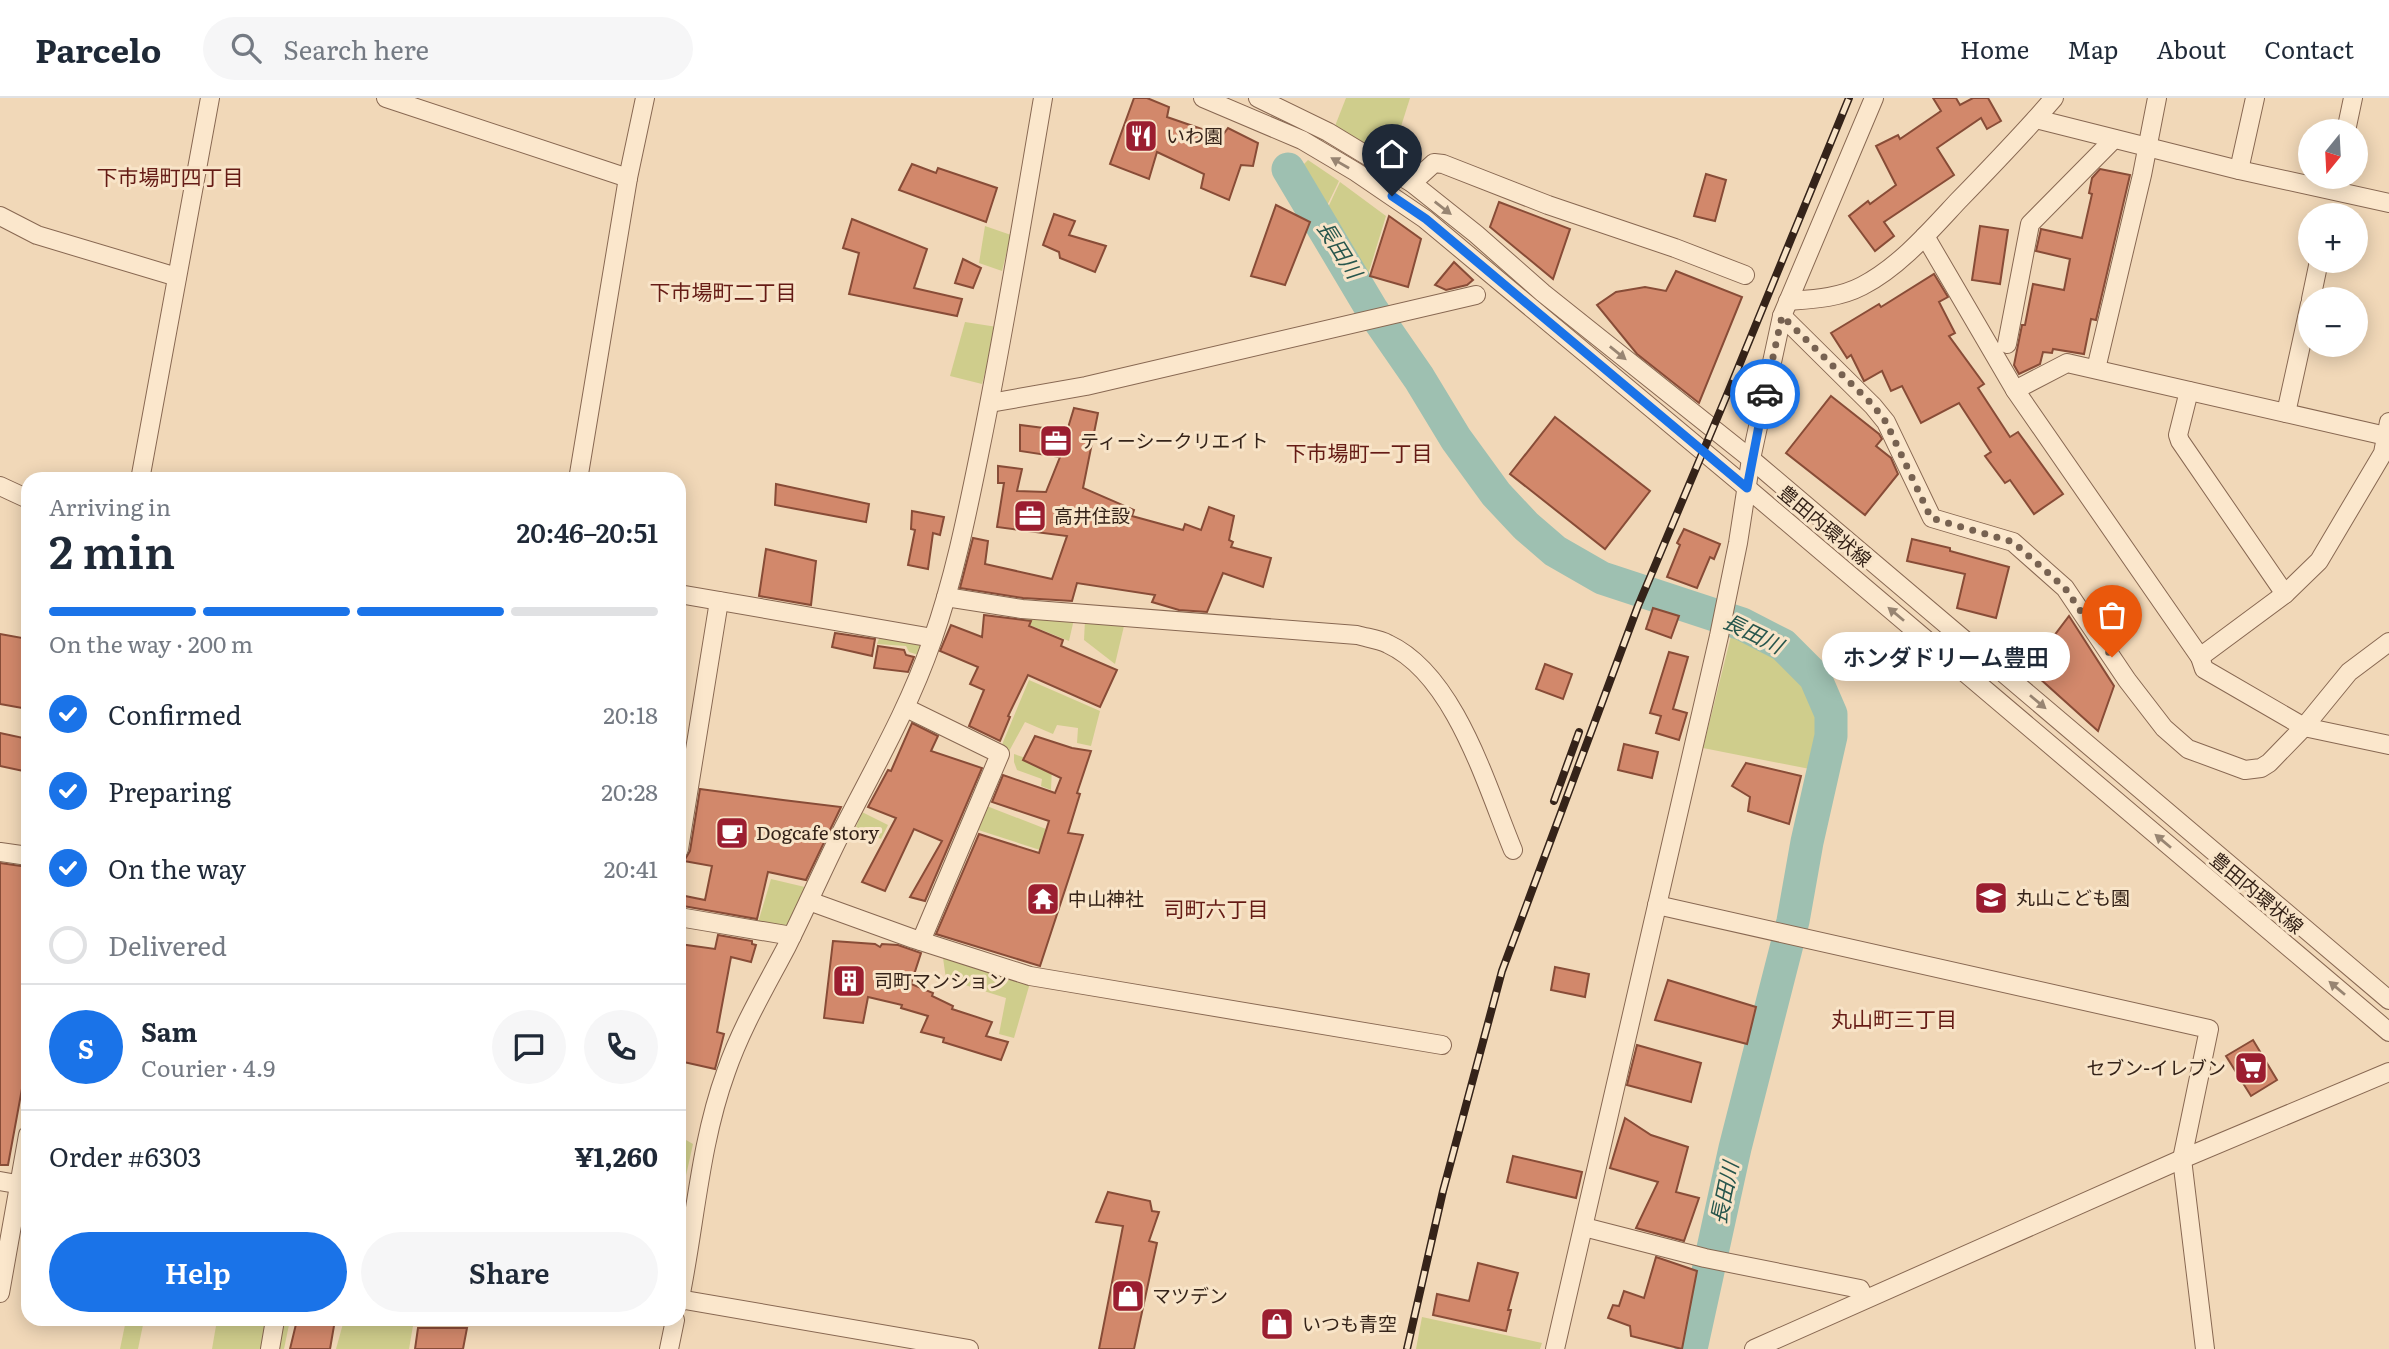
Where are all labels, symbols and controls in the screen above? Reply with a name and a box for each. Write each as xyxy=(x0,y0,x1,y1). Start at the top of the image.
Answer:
search box xyxy=(203,17,693,80)
text: Parcelo xyxy=(35,24,161,73)
icon: search xyxy=(227,29,265,67)
text: Search here xyxy=(283,29,429,68)
text: Home xyxy=(1960,31,2029,66)
text: Map xyxy=(2067,31,2118,66)
text: About xyxy=(2156,31,2226,66)
text: Contact xyxy=(2264,31,2354,66)
restaurant icon: いわ園 xyxy=(1122,117,1160,155)
north arrow xyxy=(2298,119,2368,189)
map controls xyxy=(2298,119,2368,357)
place label: いわ園 xyxy=(1166,121,1223,149)
pin xyxy=(1362,124,1422,196)
icon: home xyxy=(1373,135,1411,173)
one-way arrow xyxy=(1330,157,1350,169)
district label: 下市場町四丁目 xyxy=(97,160,244,191)
one-way arrow xyxy=(1433,200,1451,215)
button: + xyxy=(2298,203,2368,273)
water label: 長田川 xyxy=(1311,214,1372,285)
district label: 下市場町二丁目 xyxy=(650,275,797,306)
button: − xyxy=(2298,287,2368,357)
one-way arrow xyxy=(1609,345,1627,359)
courier xyxy=(1730,359,1800,429)
icon: car xyxy=(1746,375,1784,413)
office icon: ティーシークリエイト xyxy=(1037,422,1075,460)
place label: ティーシークリエイト xyxy=(1080,426,1268,454)
district label: 下市場町一丁目 xyxy=(1286,436,1433,467)
street label: 豊田内環状線 xyxy=(1773,478,1878,573)
text: Arriving in xyxy=(49,489,171,523)
office icon: 高井住設 xyxy=(1011,497,1049,535)
place label: 高井住設 xyxy=(1054,501,1130,529)
text: 20:46–20:51 xyxy=(517,512,658,551)
text: 2 min xyxy=(49,515,175,583)
pin xyxy=(2082,585,2142,657)
icon: bag xyxy=(2093,596,2131,634)
water label: 長田川 xyxy=(1719,604,1791,660)
one-way arrow xyxy=(1888,607,1905,622)
text: On the way · 200 m xyxy=(49,626,253,660)
callout: ホンダドリーム豊田 xyxy=(1822,632,2070,682)
text: ホンダドリーム豊田 xyxy=(1843,639,2049,673)
text: Confirmed xyxy=(108,694,242,733)
one-way arrow xyxy=(2029,694,2046,709)
icon: check xyxy=(49,695,87,733)
text: 20:18 xyxy=(603,697,658,731)
text: Preparing xyxy=(108,771,231,810)
icon: check xyxy=(49,772,87,810)
text: 20:28 xyxy=(601,774,658,808)
cafe icon: Dogcafe story xyxy=(713,814,751,852)
place label: Dogcafe story xyxy=(756,818,879,846)
one-way arrow xyxy=(2155,834,2172,849)
street label: 豊田内環状線 xyxy=(2205,845,2310,940)
text: On the way xyxy=(108,848,246,887)
icon: check xyxy=(49,849,87,887)
text: 20:41 xyxy=(604,851,658,885)
school or university icon: 丸山こども園 xyxy=(1972,879,2010,917)
temple icon: 中山神社 xyxy=(1024,880,1062,918)
place label: 丸山こども園 xyxy=(2016,883,2130,911)
place label: 中山神社 xyxy=(1068,884,1144,912)
district label: 司町六丁目 xyxy=(1164,892,1269,923)
text: Delivered xyxy=(108,925,227,964)
building icon: 司町マンション xyxy=(830,962,868,1000)
place label: 司町マンション xyxy=(874,966,1007,994)
one-way arrow xyxy=(2328,980,2346,996)
district label: 丸山町三丁目 xyxy=(1831,1002,1957,1033)
button: chat xyxy=(492,1010,566,1084)
button: phone xyxy=(584,1010,658,1084)
text: Sam xyxy=(141,1011,197,1050)
text: S xyxy=(78,1028,94,1067)
supermarket icon: セブン-イレブン xyxy=(2232,1049,2270,1087)
text: Courier · 4.9 xyxy=(141,1050,275,1084)
place label: セブン-イレブン xyxy=(2086,1053,2226,1081)
text: Order #6303 xyxy=(49,1136,202,1175)
text: ¥1,260 xyxy=(574,1136,658,1175)
water label: 長田川 xyxy=(1701,1156,1745,1227)
button: Help xyxy=(49,1232,347,1312)
button: Share xyxy=(361,1232,658,1312)
shop icon: マツデン xyxy=(1109,1277,1147,1315)
place label: マツデン xyxy=(1152,1281,1228,1309)
shop icon: いつも青空 xyxy=(1258,1305,1296,1343)
place label: いつも青空 xyxy=(1302,1309,1397,1337)

